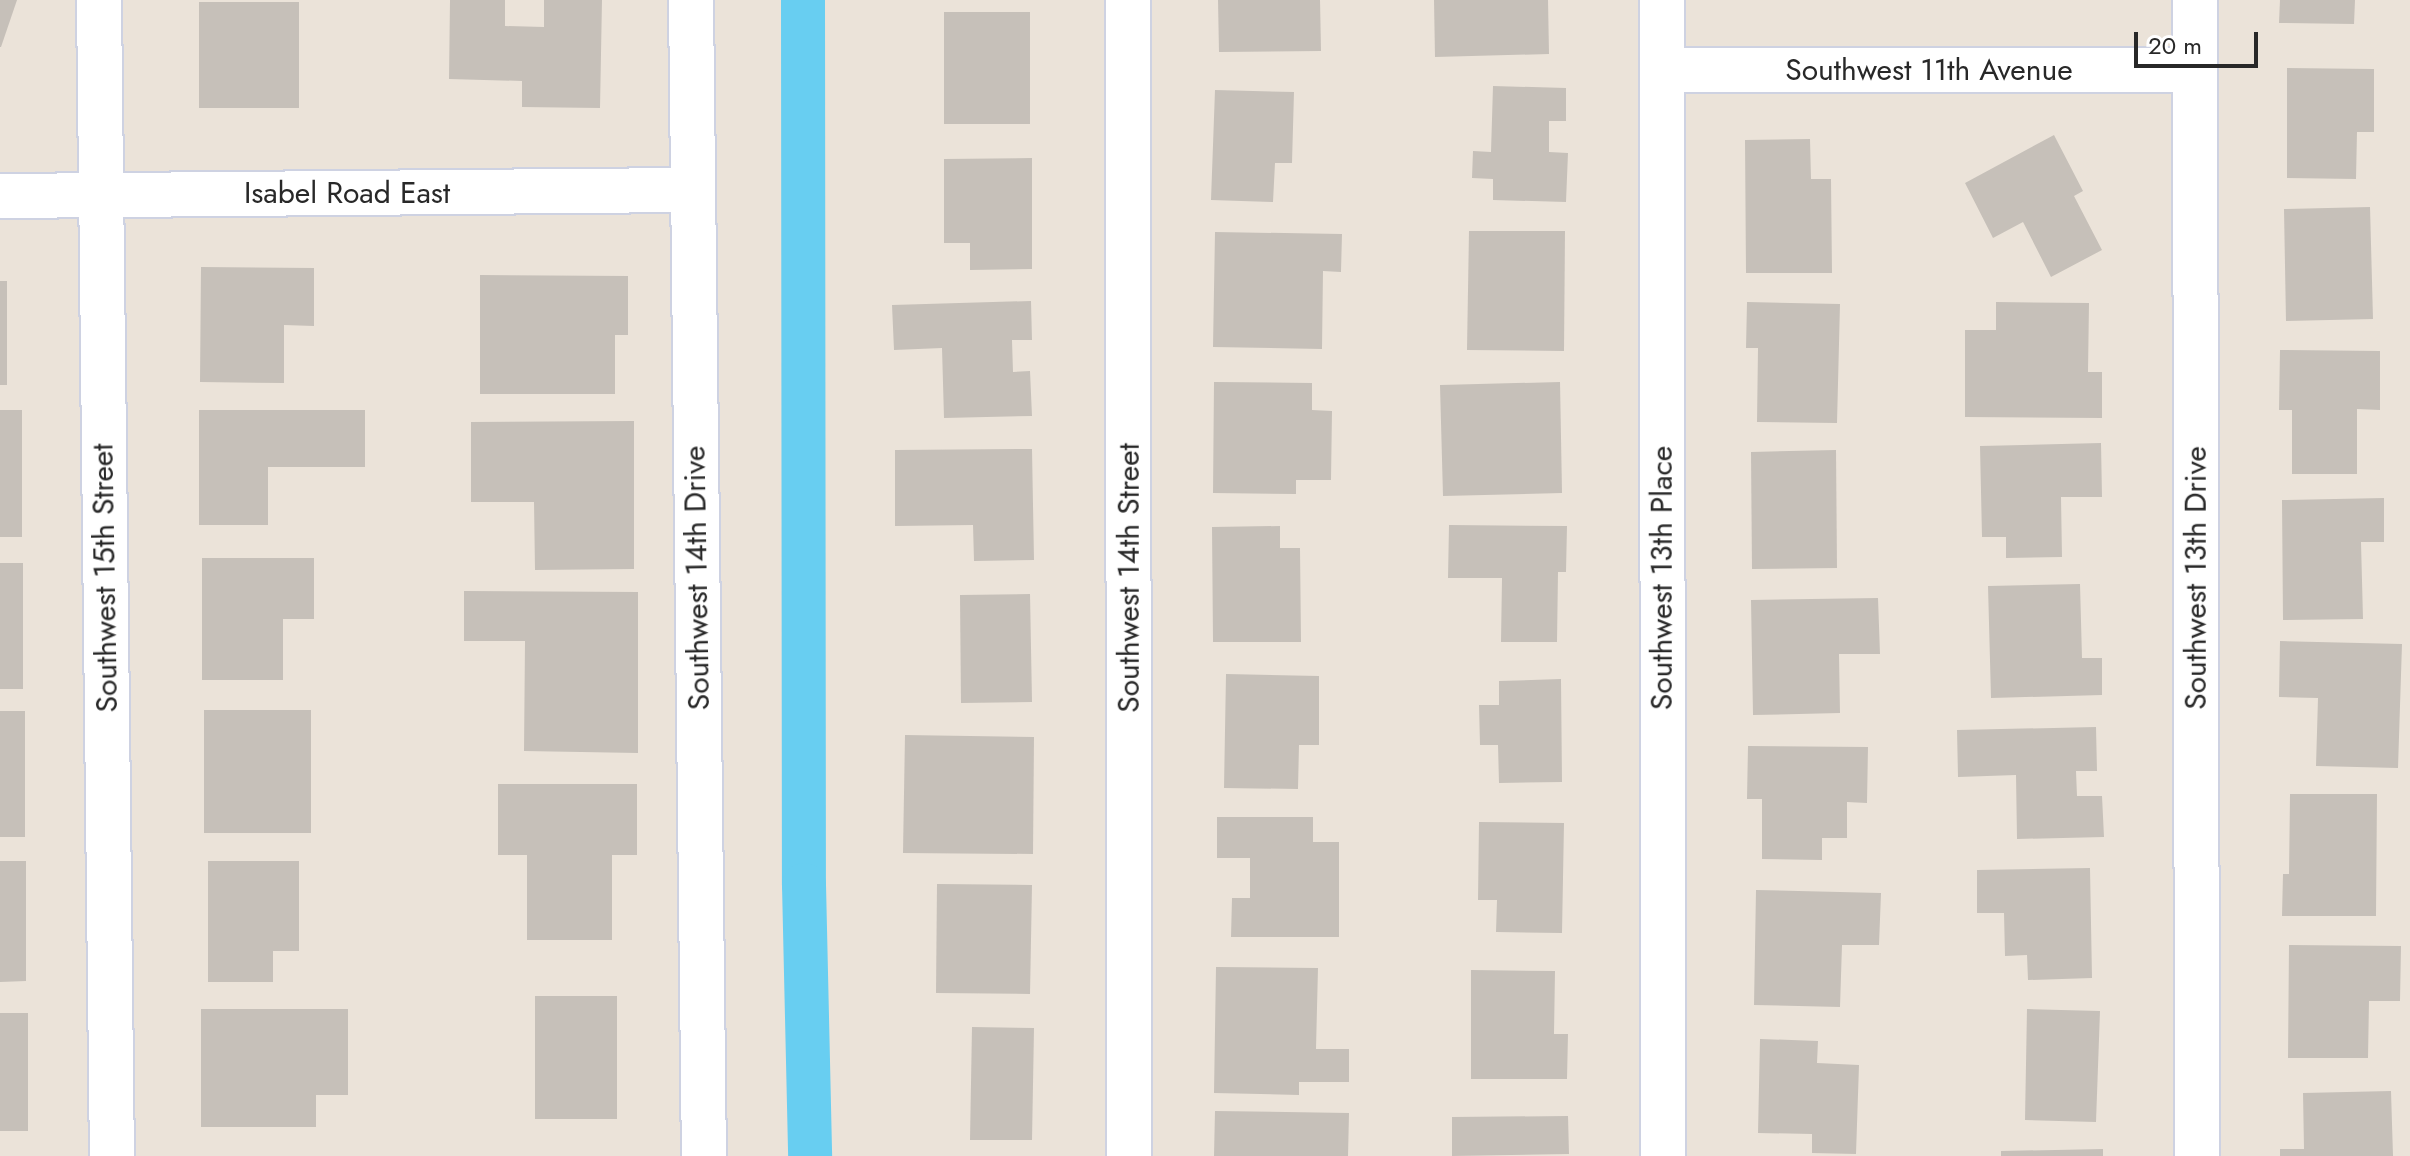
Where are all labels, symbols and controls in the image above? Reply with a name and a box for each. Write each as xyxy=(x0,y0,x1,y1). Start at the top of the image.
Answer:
scale bar xyxy=(2138,16,2262,66)
text: 20 m xyxy=(2148,28,2202,63)
street label: Southwest 11th Avenue xyxy=(1785,52,2073,88)
street label: Isabel Road East xyxy=(244,175,450,211)
street label: Southwest 15th Street xyxy=(85,443,125,713)
street label: Southwest 14th Street xyxy=(1111,443,1147,713)
street label: Southwest 14th Drive xyxy=(677,445,717,711)
street label: Southwest 13th Place xyxy=(1644,446,1680,710)
street label: Southwest 13th Drive xyxy=(2178,446,2214,710)

